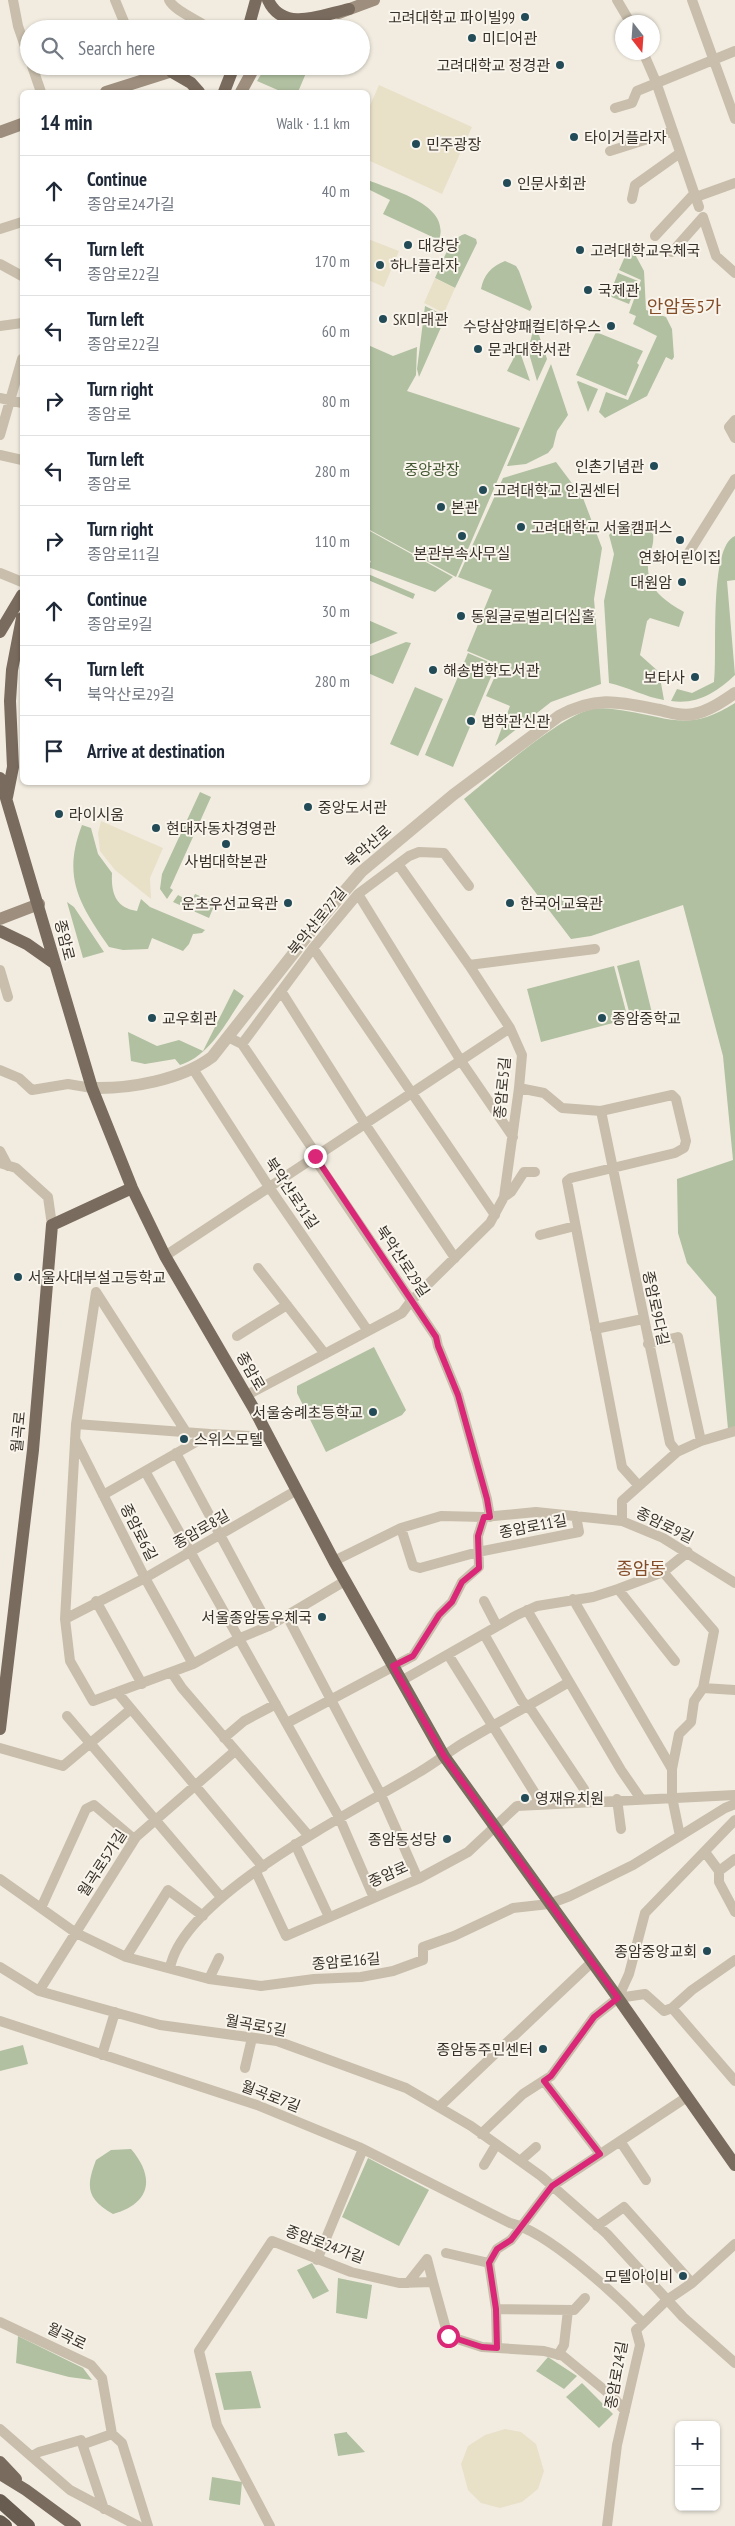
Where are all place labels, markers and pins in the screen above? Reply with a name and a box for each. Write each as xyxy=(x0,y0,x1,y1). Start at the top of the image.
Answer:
place label: 고려대학교 파이빌99 xyxy=(388,8,515,27)
marker: 고려대학교 파이빌99 xyxy=(519,11,531,23)
place label: 미디어관 xyxy=(482,29,537,48)
marker: 미디어관 xyxy=(466,32,478,44)
place label: 고려대학교 정경관 xyxy=(436,56,550,75)
marker: 고려대학교 정경관 xyxy=(554,59,566,71)
place label: 타이거플라자 xyxy=(584,128,667,147)
marker: 타이거플라자 xyxy=(568,131,580,143)
place label: 민주광장 xyxy=(426,135,481,154)
marker: 민주광장 xyxy=(410,138,422,150)
place label: 인문사회관 xyxy=(517,174,586,193)
marker: 인문사회관 xyxy=(501,177,513,189)
place label: 대강당 xyxy=(418,236,460,255)
marker: 대강당 xyxy=(402,239,414,251)
place label: 고려대학교우체국 xyxy=(590,241,700,260)
marker: 고려대학교우체국 xyxy=(574,244,586,256)
place label: 하나플라자 xyxy=(390,256,459,275)
marker: 하나플라자 xyxy=(374,259,386,271)
place label: 국제관 xyxy=(598,281,640,300)
marker: 국제관 xyxy=(582,284,594,296)
place label: SK미래관 xyxy=(393,310,448,329)
marker: SK미래관 xyxy=(377,313,389,325)
place label: 수당삼양패컬티하우스 xyxy=(463,317,601,336)
marker: 수당삼양패컬티하우스 xyxy=(605,320,617,332)
place label: 문과대학서관 xyxy=(488,340,571,359)
marker: 문과대학서관 xyxy=(472,343,484,355)
place label: 인촌기념관 xyxy=(575,457,644,476)
marker: 인촌기념관 xyxy=(648,460,660,472)
place label: 고려대학교 인권센터 xyxy=(493,481,620,500)
marker: 고려대학교 인권센터 xyxy=(477,484,489,496)
place label: 본관 xyxy=(451,498,479,517)
marker: 본관 xyxy=(435,501,447,513)
place label: 고려대학교 서울캠퍼스 xyxy=(531,518,672,537)
marker: 고려대학교 서울캠퍼스 xyxy=(515,521,527,533)
marker: 본관부속사무실 xyxy=(456,530,468,542)
marker: 연화어린이집 xyxy=(674,534,686,546)
place label: 본관부속사무실 xyxy=(414,544,510,563)
place label: 연화어린이집 xyxy=(639,548,721,567)
place label: 대원암 xyxy=(631,573,672,592)
marker: 대원암 xyxy=(676,576,688,588)
place label: 동원글로벌리더십홀 xyxy=(471,607,595,626)
marker: 동원글로벌리더십홀 xyxy=(455,610,467,622)
place label: 해송법학도서관 xyxy=(443,661,540,680)
marker: 해송법학도서관 xyxy=(427,664,439,676)
place label: 보타사 xyxy=(644,668,685,687)
marker: 보타사 xyxy=(689,671,701,683)
place label: 법학관신관 xyxy=(481,712,550,731)
marker: 법학관신관 xyxy=(465,715,477,727)
place label: 중앙도서관 xyxy=(318,798,387,817)
marker: 중앙도서관 xyxy=(302,801,314,813)
place label: 라이시움 xyxy=(69,805,124,824)
marker: 라이시움 xyxy=(53,808,65,820)
place label: 현대자동차경영관 xyxy=(166,819,277,838)
marker: 현대자동차경영관 xyxy=(150,822,162,834)
marker: 사범대학본관 xyxy=(220,838,232,850)
place label: 사범대학본관 xyxy=(185,852,268,871)
place label: 운초우선교육관 xyxy=(181,894,278,913)
place label: 한국어교육관 xyxy=(520,894,603,913)
marker: 운초우선교육관 xyxy=(282,897,294,909)
marker: 한국어교육관 xyxy=(504,897,516,909)
place label: 교우회관 xyxy=(162,1009,217,1028)
place label: 종암중학교 xyxy=(612,1009,681,1028)
marker: 교우회관 xyxy=(146,1012,158,1024)
marker: 종암중학교 xyxy=(596,1012,608,1024)
place label: 서울사대부설고등학교 xyxy=(28,1268,166,1287)
marker: 서울사대부설고등학교 xyxy=(12,1271,24,1283)
place label: 서울숭례초등학교 xyxy=(253,1403,363,1422)
marker: 서울숭례초등학교 xyxy=(367,1406,379,1418)
place label: 스위스모텔 xyxy=(194,1430,263,1449)
marker: 스위스모텔 xyxy=(178,1433,190,1445)
place label: 서울종암동우체국 xyxy=(202,1608,312,1627)
marker: 서울종암동우체국 xyxy=(316,1611,328,1623)
place label: 영재유치원 xyxy=(535,1789,604,1808)
marker: 영재유치원 xyxy=(519,1792,531,1804)
place label: 종암동성당 xyxy=(368,1830,437,1849)
marker: 종암동성당 xyxy=(441,1833,453,1845)
place label: 종암중앙교회 xyxy=(614,1942,697,1961)
marker: 종암중앙교회 xyxy=(701,1945,713,1957)
place label: 종암동주민센터 xyxy=(436,2040,533,2059)
marker: 종암동주민센터 xyxy=(537,2043,549,2055)
place label: 모텔아이비 xyxy=(604,2267,673,2286)
marker: 모텔아이비 xyxy=(677,2270,689,2282)

